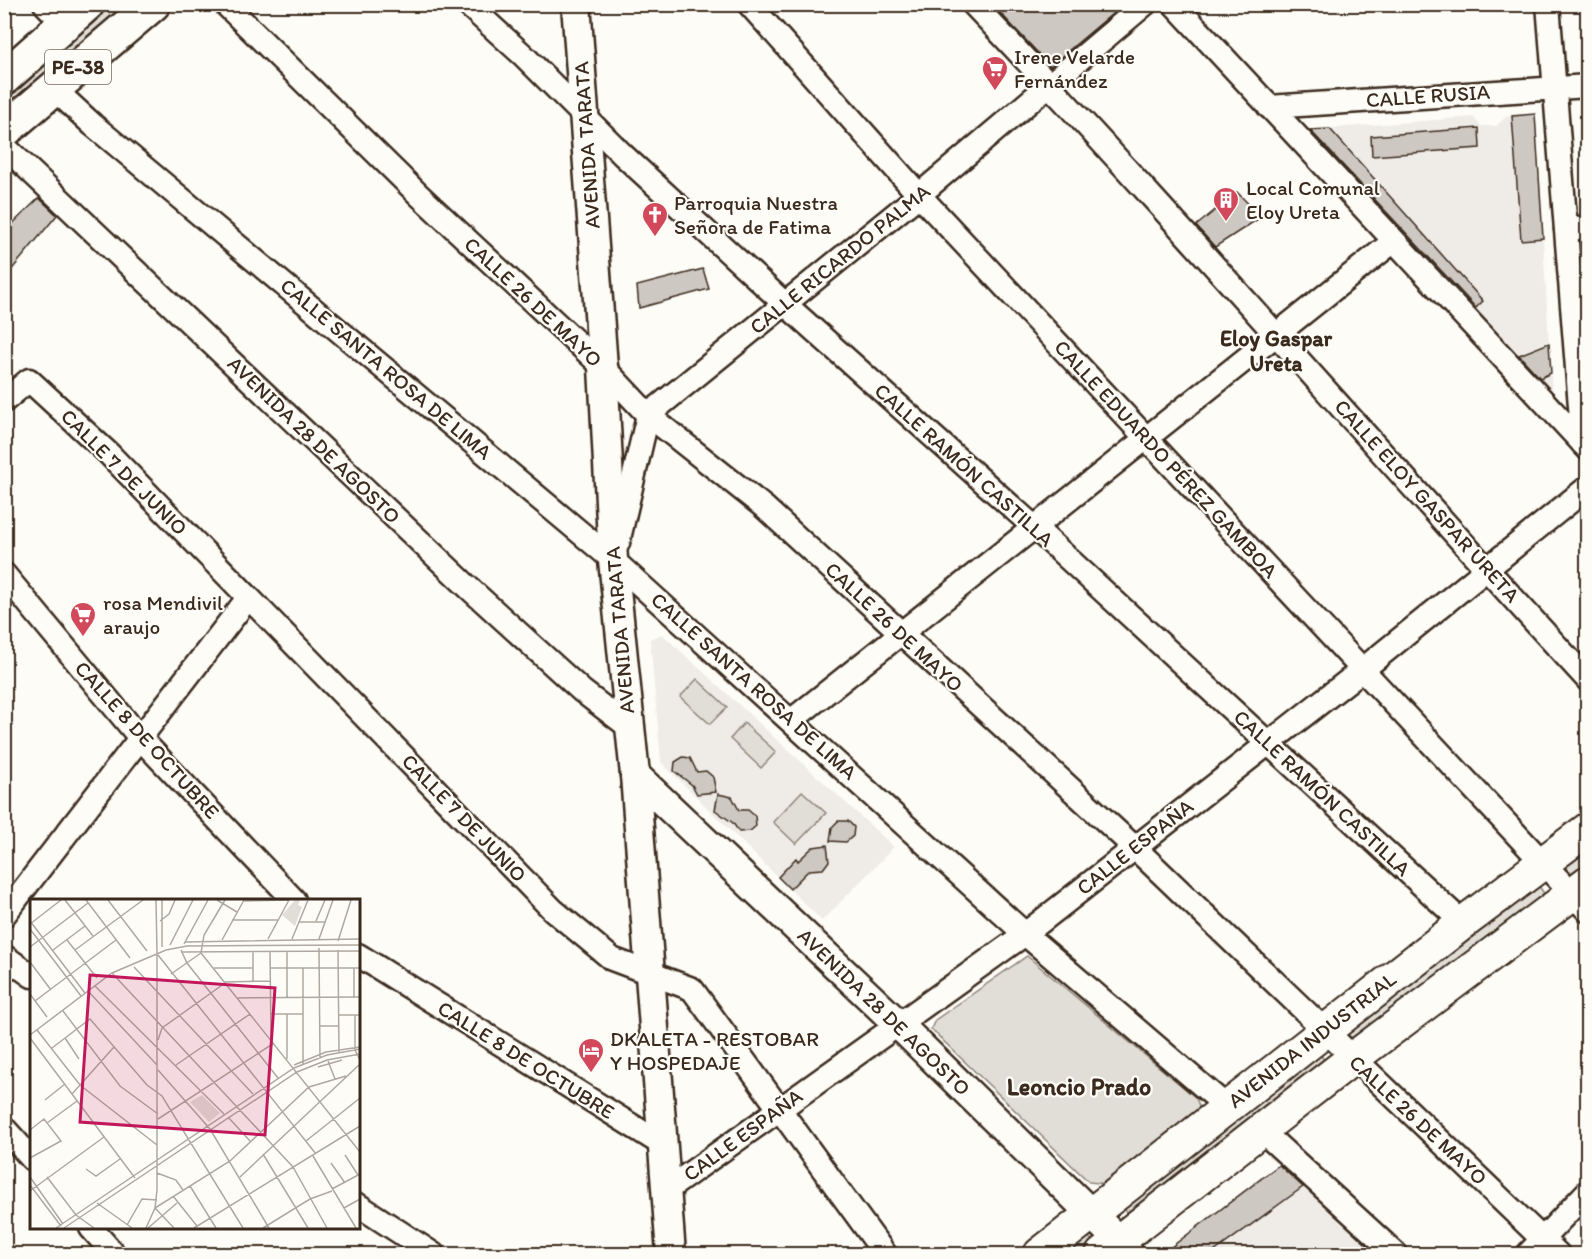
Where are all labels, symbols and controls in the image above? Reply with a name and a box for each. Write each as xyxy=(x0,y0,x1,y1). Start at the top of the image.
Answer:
place label: Irene Velarde Fernández xyxy=(1014,44,1135,93)
road number: PE-38 xyxy=(45,50,111,84)
supermarket icon: Irene Velarde Fernández xyxy=(980,54,1010,92)
street label: AVENIDA TARATA xyxy=(568,60,605,230)
street label: CALLE RUSIA xyxy=(1365,79,1491,112)
place label: Local Comunal Eloy Ureta xyxy=(1246,175,1380,224)
street label: CALLE RICARDO PALMA xyxy=(744,178,935,339)
building icon: Local Comunal Eloy Ureta xyxy=(1211,185,1241,223)
place label: Parroquia Nuestra Señora de Fatima xyxy=(674,190,838,239)
church icon: Parroquia Nuestra Señora de Fatima xyxy=(640,200,670,238)
street label: CALLE 26 DE MAYO xyxy=(459,231,607,372)
street label: CALLE SANTA ROSA DE LIMA xyxy=(275,273,498,465)
district label: Eloy Gaspar Ureta xyxy=(1220,325,1333,377)
street label: CALLE EDUARDO PÉREZ GAMBOA xyxy=(1049,334,1284,583)
street label: AVENIDA 28 DE AGOSTO xyxy=(223,351,406,529)
street label: CALLE RAMÓN CASTILLA xyxy=(870,378,1059,552)
street label: CALLE ELOY GASPAR URETA xyxy=(1329,394,1526,608)
street label: CALLE 7 DE JUNIO xyxy=(56,403,193,540)
street label: AVENIDA TARATA xyxy=(600,545,639,715)
street label: CALLE 26 DE MAYO xyxy=(820,556,968,697)
street label: CALLE SANTA ROSA DE LIMA xyxy=(646,587,863,785)
place label: rosa Mendivil araujo xyxy=(103,590,223,639)
supermarket icon: rosa Mendivil araujo xyxy=(68,600,98,638)
street label: CALLE 8 DE OCTUBRE xyxy=(70,656,225,824)
street label: CALLE RAMÓN CASTILLA xyxy=(1229,704,1416,881)
street label: CALLE 7 DE JUNIO xyxy=(397,748,532,887)
street label: CALLE ESPAÑA xyxy=(1071,793,1198,900)
inset map xyxy=(30,899,360,1229)
street label: AVENIDA 28 DE AGOSTO xyxy=(793,923,976,1101)
street label: AVENIDA INDUSTRIAL xyxy=(1223,966,1401,1113)
street label: CALLE 8 DE OCTUBRE xyxy=(433,995,619,1124)
place label: DKALETA - RESTOBAR Y HOSPEDAJE xyxy=(610,1026,819,1075)
hotel icon: DKALETA - RESTOBAR Y HOSPEDAJE xyxy=(576,1036,606,1074)
street label: CALLE 26 DE MAYO xyxy=(1344,1049,1492,1190)
district label: Leoncio Prado xyxy=(1007,1072,1151,1101)
street label: CALLE ESPAÑA xyxy=(678,1083,808,1186)

